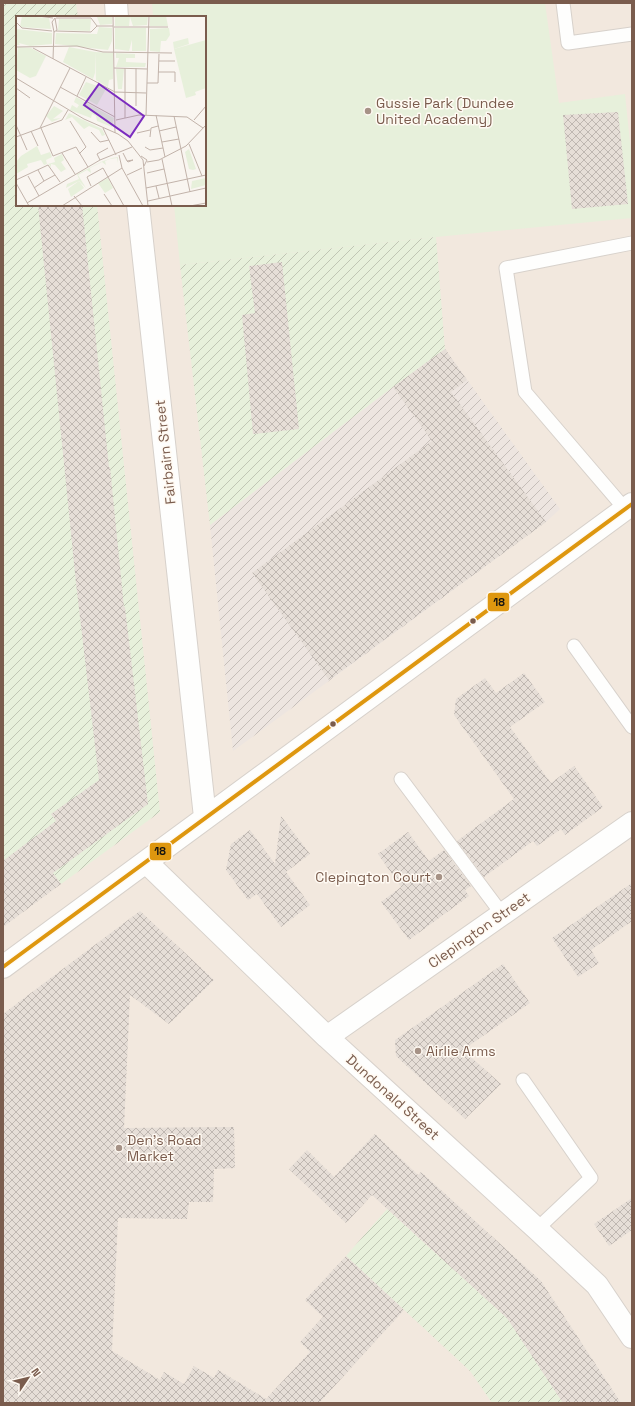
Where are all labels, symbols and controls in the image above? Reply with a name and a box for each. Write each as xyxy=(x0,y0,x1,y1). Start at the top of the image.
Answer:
inset map xyxy=(16,16,206,206)
place label: Gussie Park (Dundee United Academy) xyxy=(376,94,514,128)
marker: Gussie Park (Dundee United Academy) xyxy=(363,106,373,116)
street label: Fairbairn Street xyxy=(151,399,179,505)
line badge: 18 xyxy=(487,592,510,612)
text: 18 xyxy=(493,595,505,609)
unlabelled marker xyxy=(468,616,478,626)
unlabelled marker xyxy=(328,719,338,729)
line badge: 18 xyxy=(149,842,172,861)
text: 18 xyxy=(154,844,166,858)
place label: Clepington Court xyxy=(315,868,431,886)
marker: Clepington Court xyxy=(434,872,444,882)
street label: Clepington Street xyxy=(424,888,534,972)
place label: Airlie Arms xyxy=(426,1042,496,1060)
marker: Airlie Arms xyxy=(413,1046,423,1056)
street label: Dundonald Street xyxy=(343,1050,443,1144)
place label: Den's Road Market xyxy=(127,1131,202,1165)
marker: Den's Road Market xyxy=(114,1143,124,1153)
north arrow xyxy=(8,1358,48,1398)
text: N xyxy=(28,1365,44,1379)

